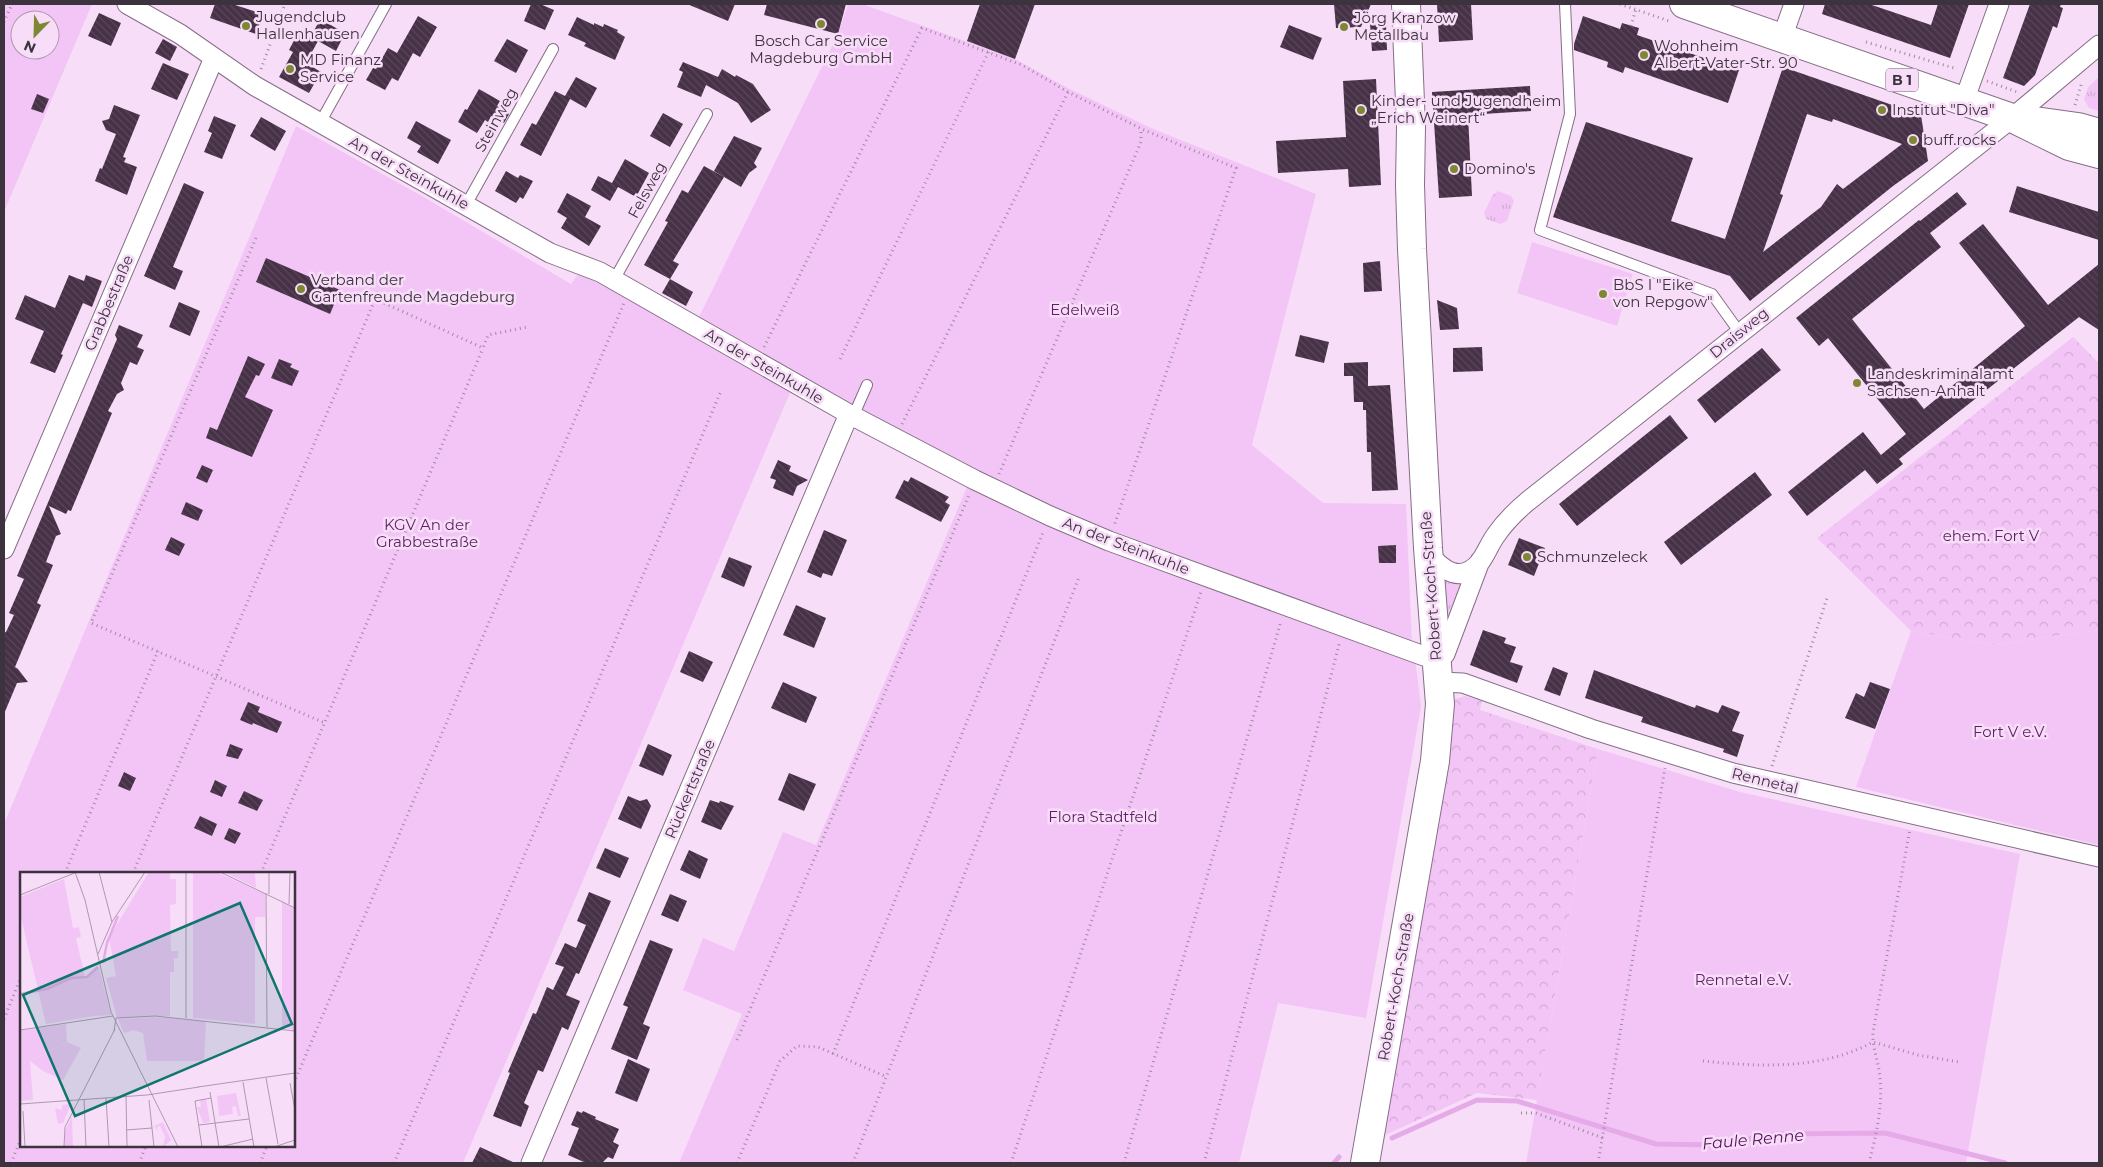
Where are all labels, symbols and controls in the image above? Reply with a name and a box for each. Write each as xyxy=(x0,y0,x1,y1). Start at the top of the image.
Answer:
place label: Jugendclub Hallenhausen xyxy=(255,7,360,43)
place label: Jörg Kranzow Metallbau xyxy=(1353,8,1457,44)
north arrow xyxy=(10,10,60,60)
marker: Bosch Car Service Magdeburg GmbH xyxy=(815,18,827,30)
marker: Jugendclub Hallenhausen xyxy=(240,20,252,32)
marker: Jörg Kranzow Metallbau xyxy=(1338,21,1350,33)
place label: Bosch Car Service Magdeburg GmbH xyxy=(750,31,892,67)
text: N xyxy=(21,36,39,57)
place label: Wohnheim Albert-Vater-Str. 90 xyxy=(1654,36,1798,72)
marker: Wohnheim Albert-Vater-Str. 90 xyxy=(1638,49,1650,61)
place label: MD Finanz Service xyxy=(300,50,381,86)
marker: MD Finanz Service xyxy=(284,63,296,75)
road number: B 1 xyxy=(1886,68,1918,92)
street label: Steinweg xyxy=(470,84,521,155)
place label: Kinder- und Jugendheim „Erich Weinert“ xyxy=(1371,91,1561,127)
place label: Institut "Diva" xyxy=(1892,100,1994,119)
marker: Kinder- und Jugendheim „Erich Weinert“ xyxy=(1355,104,1367,116)
marker: Institut "Diva" xyxy=(1876,104,1888,116)
place label: buff.rocks xyxy=(1923,130,1996,149)
street label: An der Steinkuhle xyxy=(346,132,473,213)
marker: buff.rocks xyxy=(1907,134,1919,146)
street label: Felsweg xyxy=(623,158,670,221)
place label: Domino's xyxy=(1464,159,1535,178)
marker: Domino's xyxy=(1448,163,1460,175)
street label: Grabbestraße xyxy=(80,252,137,353)
place label: Verband der Gartenfreunde Magdeburg xyxy=(311,270,515,306)
place label: BbS I "Eike von Repgow" xyxy=(1613,275,1713,311)
marker: Verband der Gartenfreunde Magdeburg xyxy=(295,283,307,295)
marker: BbS I "Eike von Repgow" xyxy=(1597,288,1609,300)
park label: Edelweiß xyxy=(1050,300,1120,319)
street label: Draisweg xyxy=(1705,303,1772,362)
street label: An der Steinkuhle xyxy=(701,324,827,407)
place label: Landeskriminalamt Sachsen-Anhalt xyxy=(1867,364,2014,400)
marker: Landeskriminalamt Sachsen-Anhalt xyxy=(1851,377,1863,389)
street label: Robert-Koch-Straße xyxy=(1416,511,1445,661)
street label: An der Steinkuhle xyxy=(1060,513,1192,578)
park label: KGV An der Grabbestraße xyxy=(376,515,478,551)
park label: ehem. Fort V xyxy=(1943,526,2040,545)
place label: Schmunzeleck xyxy=(1537,547,1648,566)
marker: Schmunzeleck xyxy=(1521,551,1533,563)
park label: Fort V e.V. xyxy=(1973,722,2047,741)
street label: Rückertstraße xyxy=(660,736,719,841)
street label: Rennetal xyxy=(1730,763,1800,798)
park label: Flora Stadtfeld xyxy=(1048,807,1158,826)
inset map xyxy=(20,872,295,1147)
street label: Robert-Koch-Straße xyxy=(1373,912,1418,1062)
park label: Rennetal e.V. xyxy=(1695,970,1791,989)
water label: Faule Renne xyxy=(1701,1126,1805,1153)

